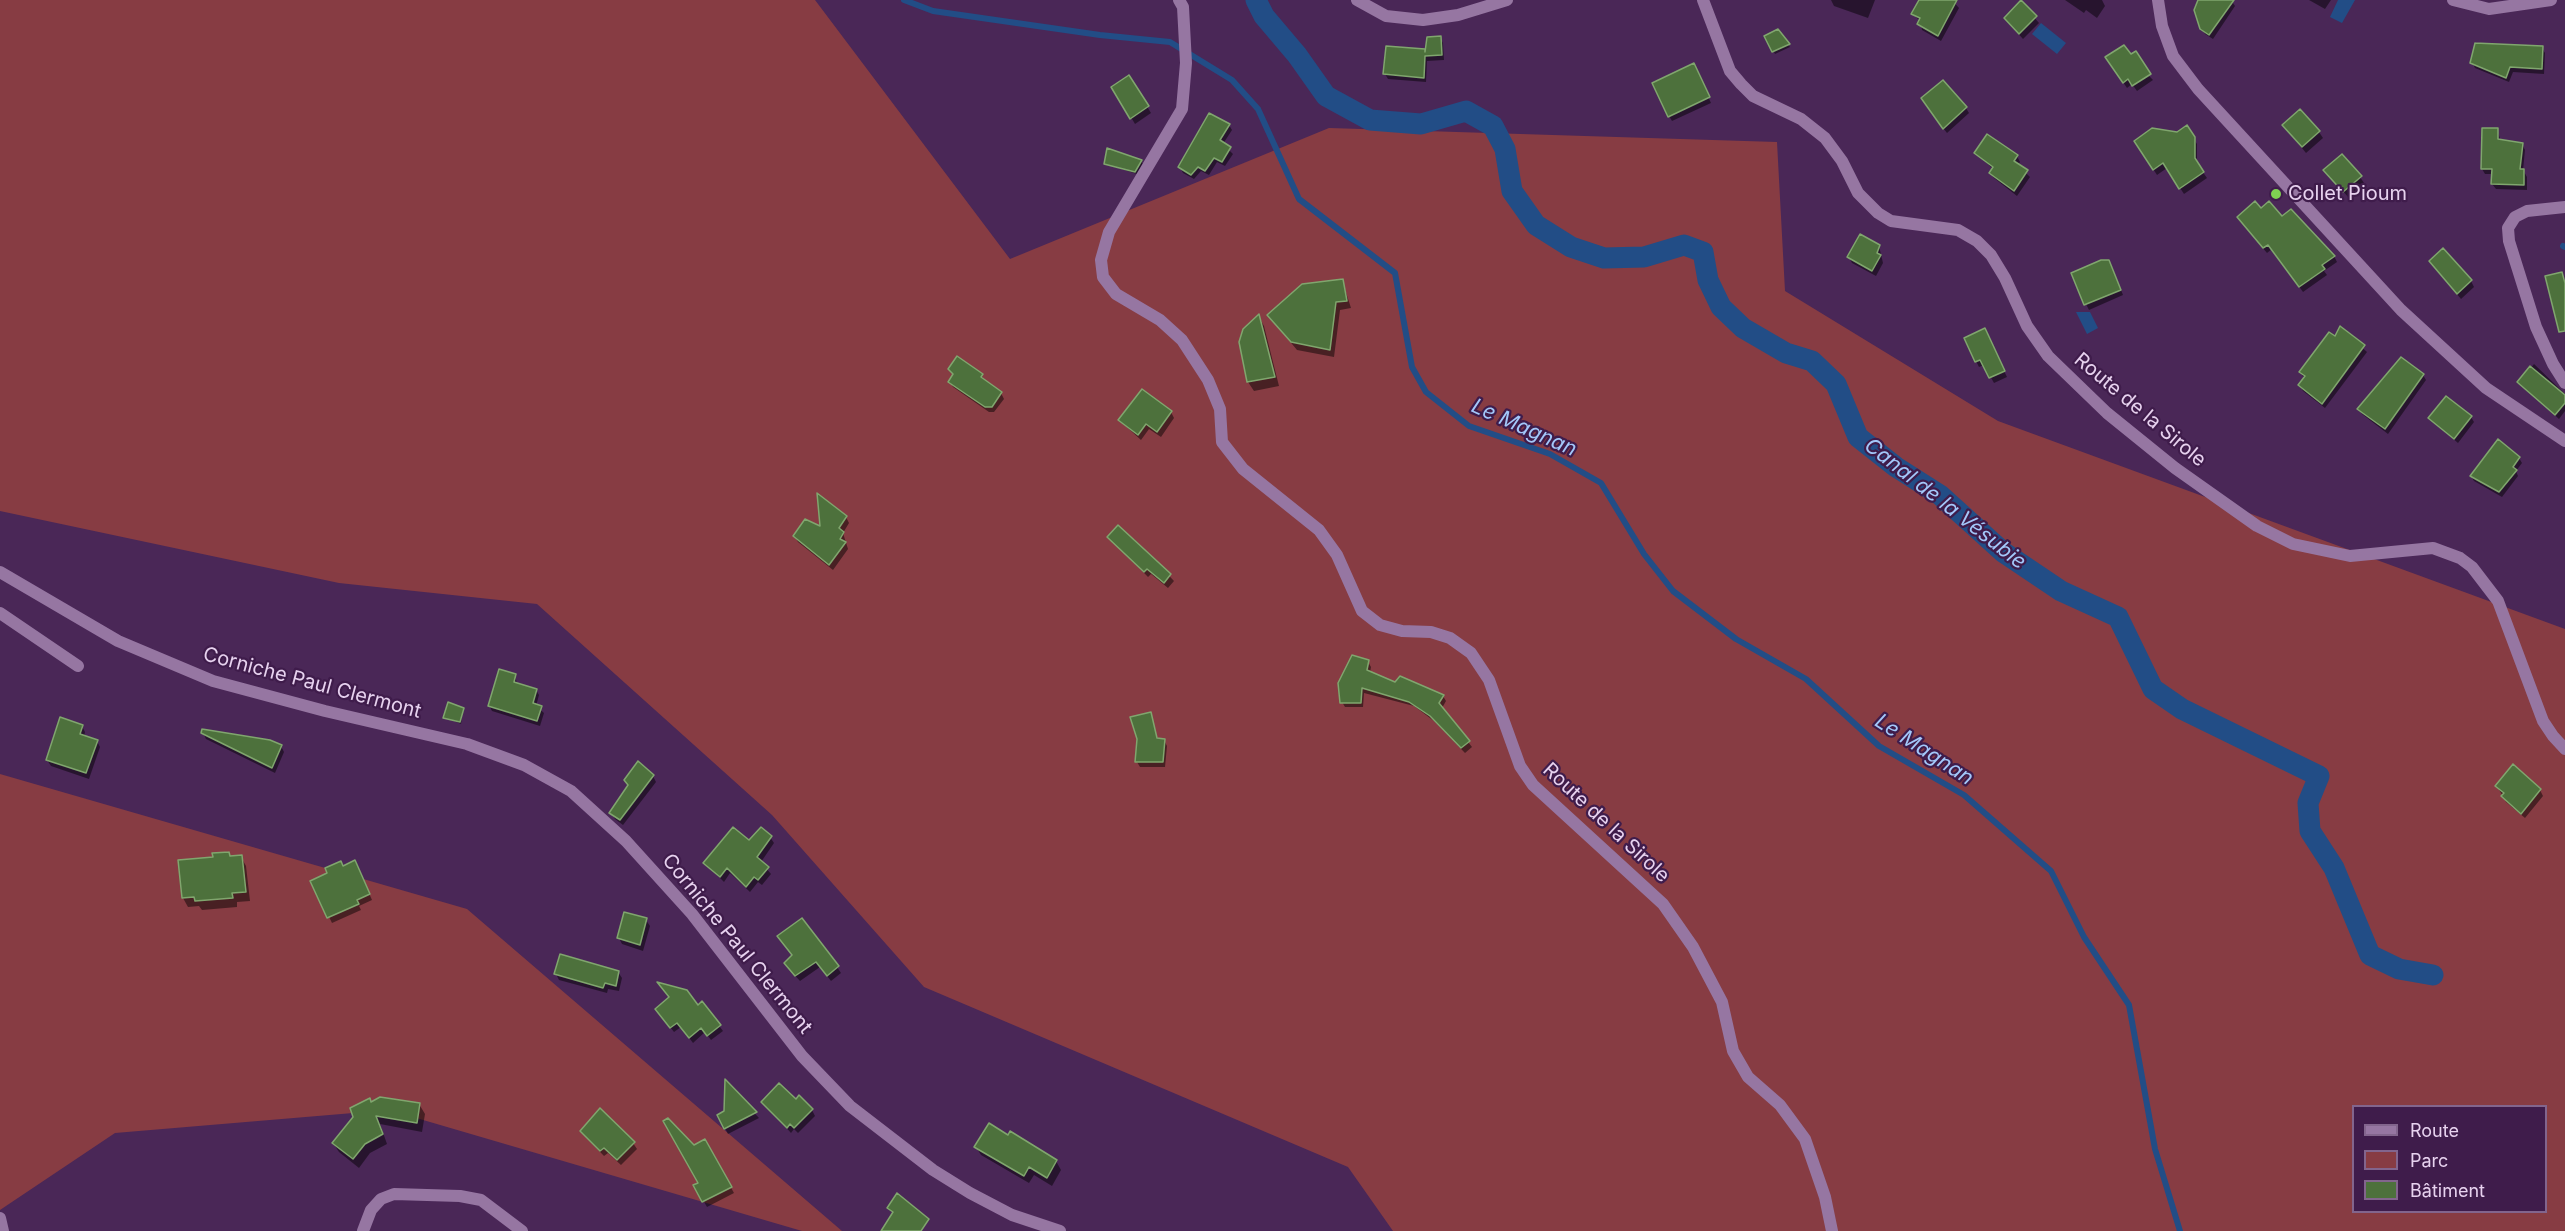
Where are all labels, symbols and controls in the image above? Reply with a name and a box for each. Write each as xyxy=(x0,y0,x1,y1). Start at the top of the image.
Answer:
place label: Collet Pioum xyxy=(2288,182,2407,206)
marker: Collet Pioum xyxy=(2269,187,2283,201)
street label: Route de la Sirole xyxy=(2069,348,2211,472)
water label: Le Magnan xyxy=(1468,394,1580,462)
water label: Canal de la Vésubie xyxy=(1859,433,2031,575)
street label: Corniche Paul Clermont xyxy=(200,642,424,724)
water label: Le Magnan xyxy=(1870,709,1978,791)
street label: Route de la Sirole xyxy=(1538,758,1674,888)
street label: Corniche Paul Clermont xyxy=(657,849,817,1039)
legend xyxy=(2352,1105,2547,1213)
text: Route xyxy=(2410,1120,2459,1141)
text: Parc xyxy=(2410,1150,2448,1171)
text: Bâtiment xyxy=(2410,1180,2485,1201)

